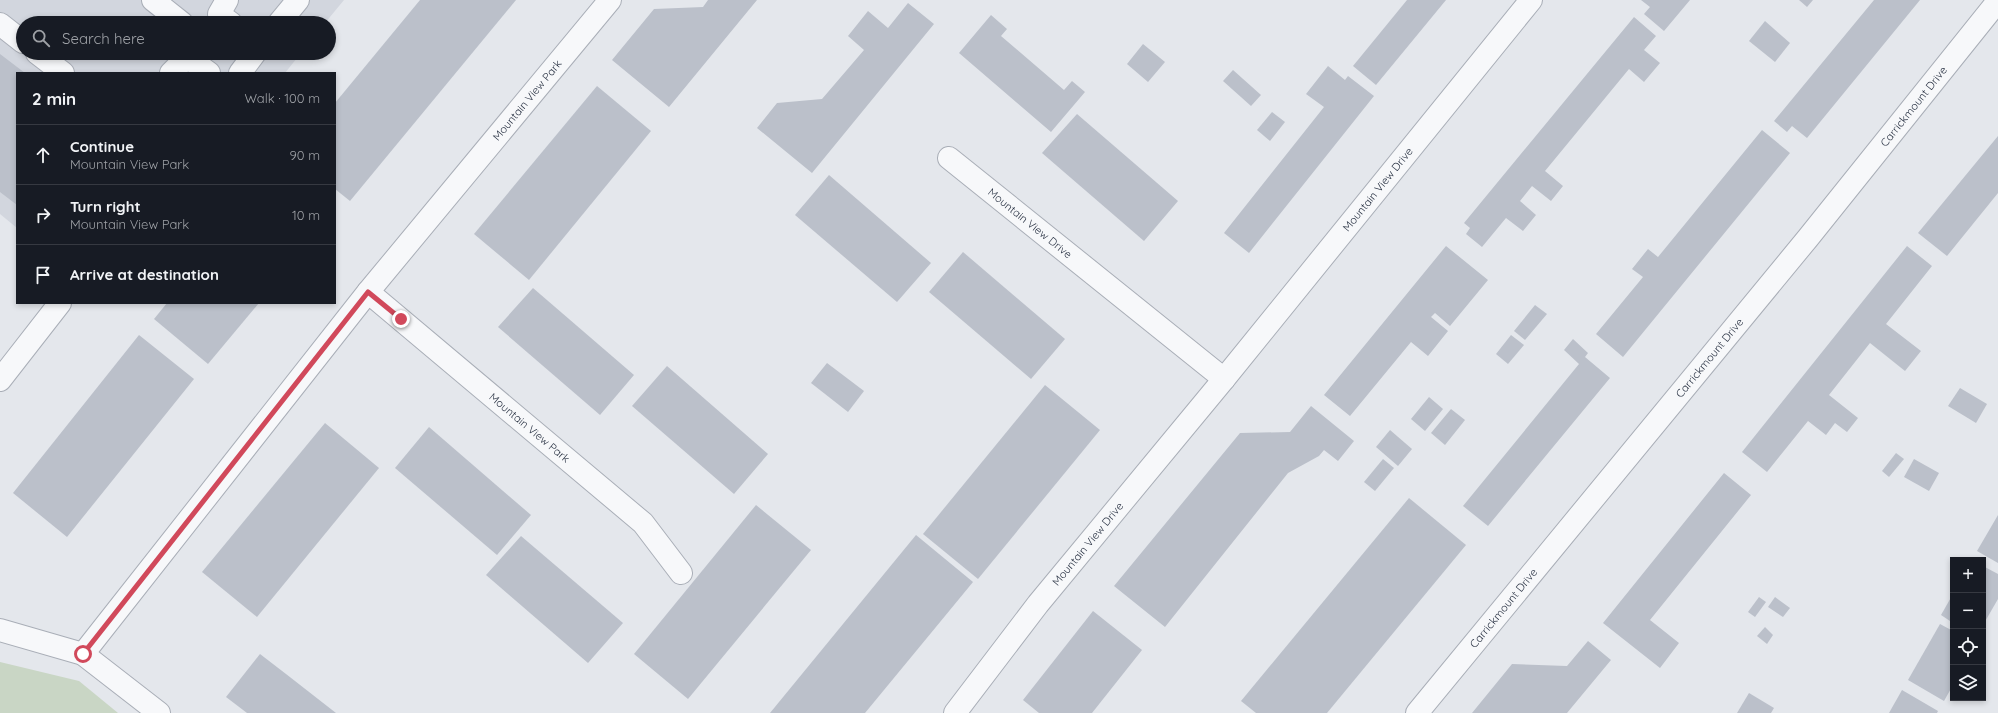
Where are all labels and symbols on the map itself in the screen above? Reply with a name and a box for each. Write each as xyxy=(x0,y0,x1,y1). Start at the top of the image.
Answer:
street label: Mountain View Park xyxy=(489,57,565,143)
street label: Carrickmount Drive xyxy=(1877,63,1950,149)
street label: Mountain View Drive xyxy=(1339,144,1416,234)
street label: Mountain View Drive xyxy=(985,185,1075,261)
route end xyxy=(392,310,410,328)
street label: Carrickmount Drive xyxy=(1673,315,1746,400)
street label: Mountain View Park xyxy=(486,390,573,466)
street label: Mountain View Drive xyxy=(1049,499,1126,589)
street label: Carrickmount Drive xyxy=(1467,565,1540,651)
route start xyxy=(74,645,92,663)

